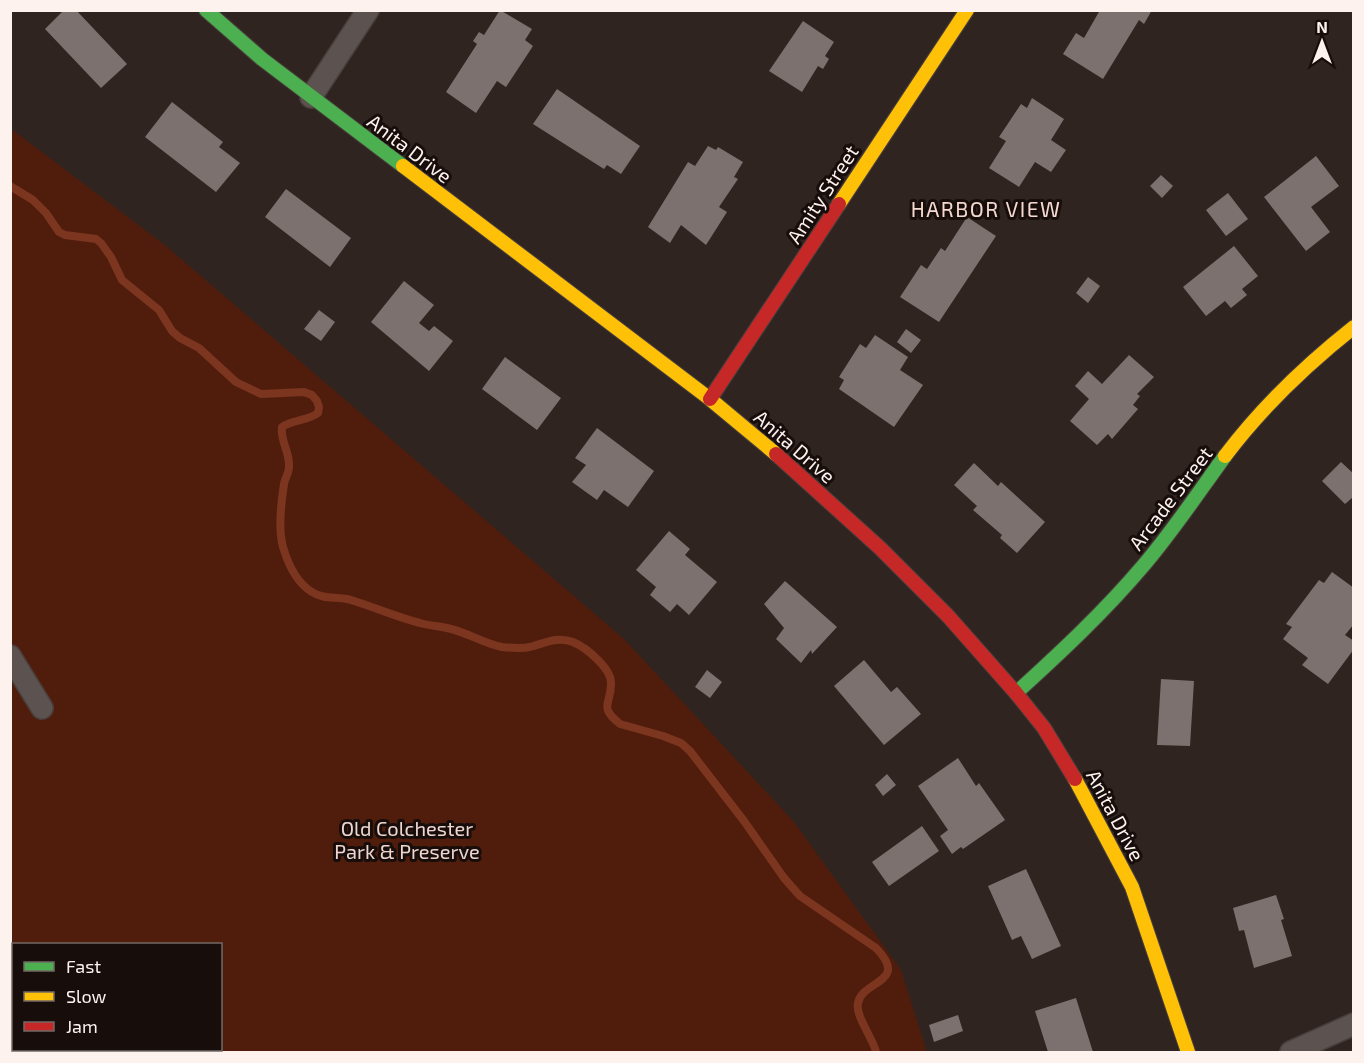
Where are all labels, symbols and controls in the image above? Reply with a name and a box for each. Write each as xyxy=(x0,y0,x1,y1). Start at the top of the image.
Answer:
north arrow xyxy=(1292,12,1352,72)
text: N xyxy=(1316,17,1328,36)
street label: Anita Drive xyxy=(363,108,457,188)
street label: Amity Street xyxy=(781,140,863,248)
district label: HARBOR VIEW xyxy=(911,196,1061,221)
street label: Anita Drive xyxy=(750,404,840,488)
street label: Arcade Street xyxy=(1123,441,1217,554)
street label: Anita Drive xyxy=(1082,765,1150,865)
park label: Old Colchester Park & Preserve xyxy=(334,816,480,863)
legend xyxy=(12,943,222,1051)
text: Fast xyxy=(66,955,101,977)
text: Slow xyxy=(66,985,107,1007)
text: Jam xyxy=(66,1015,98,1037)

